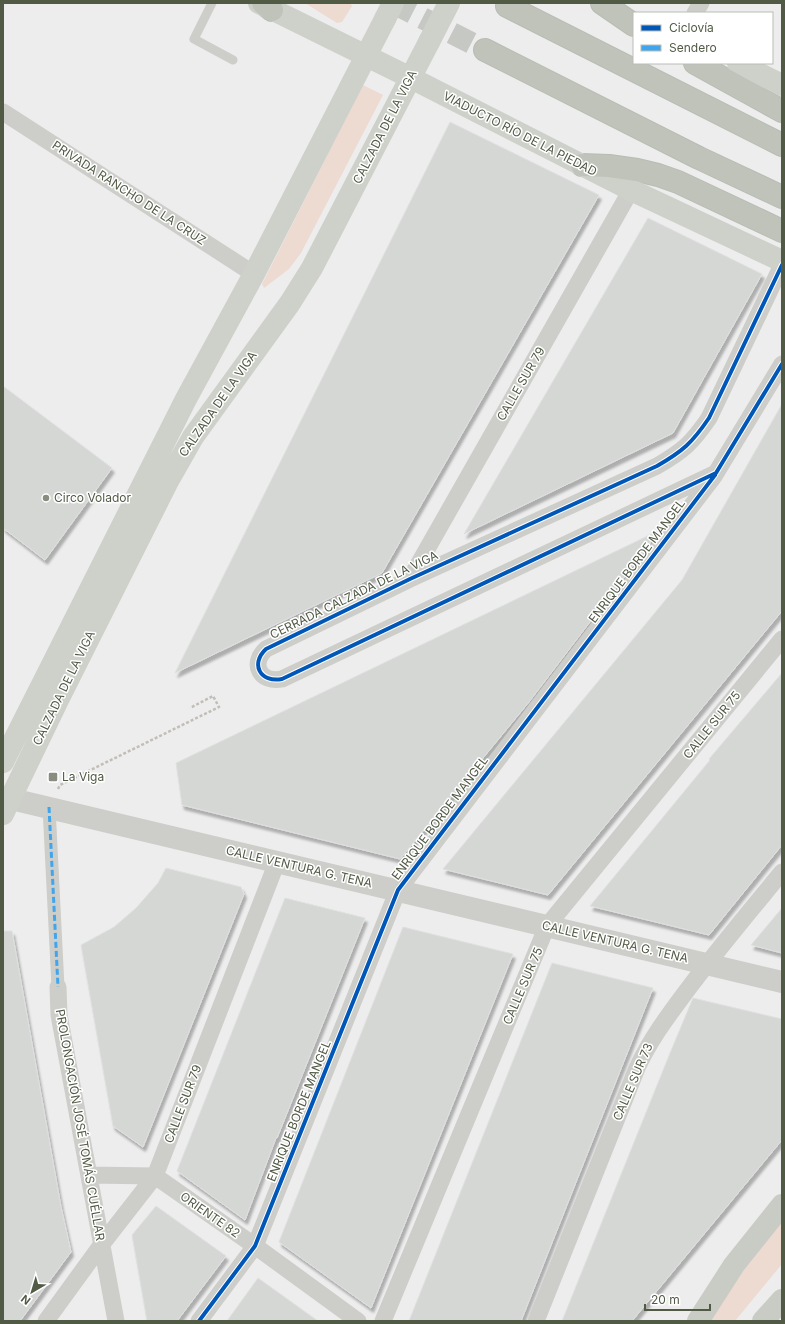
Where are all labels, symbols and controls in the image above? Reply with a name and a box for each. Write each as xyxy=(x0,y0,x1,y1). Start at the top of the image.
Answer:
legend xyxy=(633,12,773,64)
text: Ciclovía xyxy=(669,20,714,35)
text: Sendero xyxy=(669,40,717,55)
street label: CALZADA DE LA VIGA xyxy=(349,67,420,186)
street label: VIADUCTO RÍO DE LA PIEDAD xyxy=(441,88,600,179)
street label: PRIVADA RANCHO DE LA CRUZ xyxy=(50,137,209,248)
street label: CALLE SUR 79 xyxy=(493,344,548,423)
street label: CALZADA DE LA VIGA xyxy=(175,348,260,459)
place label: Circo Volador xyxy=(54,490,131,505)
marker: Circo Volador xyxy=(41,493,51,503)
street label: ENRIQUE BORDE MANGEL xyxy=(585,496,688,626)
street label: CERRADA CALZADA DE LA VIGA xyxy=(267,547,440,642)
street label: CALZADA DE LA VIGA xyxy=(29,628,98,747)
street label: CALLE SUR 75 xyxy=(680,688,743,762)
street label: ENRIQUE BORDE MANGEL xyxy=(388,753,491,883)
place label: La Viga xyxy=(62,769,104,784)
marker: La Viga xyxy=(47,771,59,783)
street label: CALLE VENTURA G. TENA xyxy=(225,842,374,891)
street label: CALLE VENTURA G. TENA xyxy=(541,917,690,966)
street label: CALLE SUR 75 xyxy=(499,945,546,1027)
street label: PROLONGACIÓN JOSÉ TOMÁS CUÉLLAR xyxy=(53,1008,108,1242)
street label: ENRIQUE BORDE MANGEL xyxy=(263,1038,334,1184)
street label: CALLE SUR 73 xyxy=(609,1041,656,1123)
street label: CALLE SUR 79 xyxy=(161,1062,204,1145)
street label: ORIENTE 82 xyxy=(178,1189,243,1241)
north arrow xyxy=(12,1272,52,1312)
scale bar xyxy=(645,1286,710,1312)
text: N xyxy=(18,1292,33,1308)
text: 20 m xyxy=(651,1292,680,1307)

